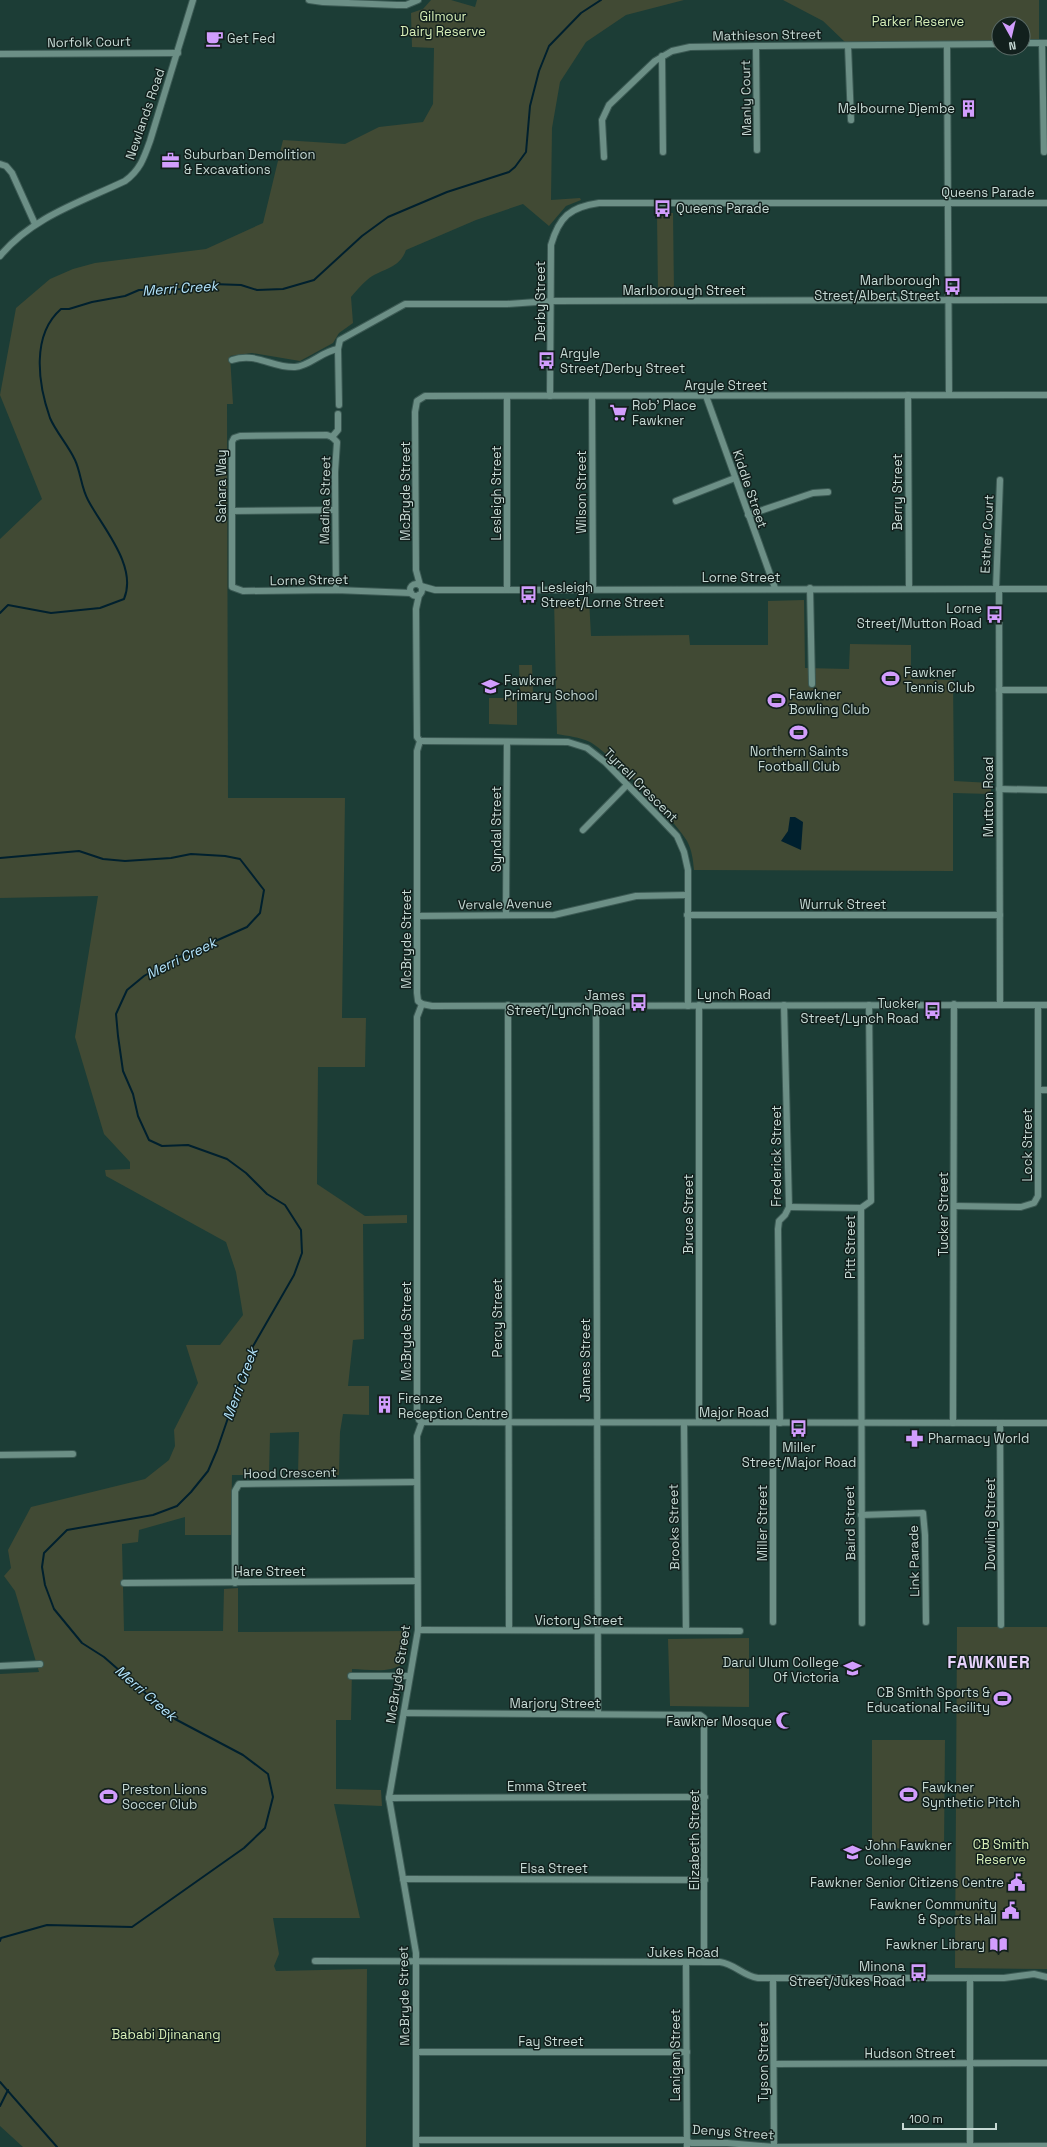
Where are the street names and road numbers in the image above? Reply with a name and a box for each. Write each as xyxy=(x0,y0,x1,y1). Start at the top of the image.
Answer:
street label: Mathieson Street xyxy=(712,26,822,44)
street label: Norfolk Court xyxy=(47,33,131,51)
street label: Manly Court xyxy=(737,60,755,136)
street label: Newlands Road xyxy=(121,66,169,162)
street label: Queens Parade xyxy=(941,184,1035,201)
street label: Derby Street xyxy=(532,261,549,341)
street label: Marlborough Street xyxy=(622,282,746,299)
street label: Argyle Street xyxy=(684,377,768,394)
street label: McBryde Street xyxy=(397,441,414,541)
street label: Lesleigh Street xyxy=(488,445,505,541)
street label: Kiddle Street xyxy=(729,448,771,530)
street label: Sahara Way xyxy=(213,450,230,522)
street label: Wilson Street xyxy=(573,450,590,534)
street label: Berry Street xyxy=(889,453,906,531)
street label: Madina Street xyxy=(316,456,334,544)
street label: Esther Court xyxy=(976,494,998,574)
street label: Lorne Street xyxy=(702,569,780,586)
street label: Lorne Street xyxy=(269,571,349,589)
street label: Tyrrell Crescent xyxy=(600,744,682,826)
street label: Mutton Road xyxy=(980,757,997,837)
street label: Syndal Street xyxy=(488,786,505,872)
street label: McBryde Street xyxy=(398,889,415,989)
street label: Vervale Avenue xyxy=(458,895,552,913)
street label: Wurruk Street xyxy=(799,896,887,913)
street label: Lynch Road xyxy=(697,986,771,1003)
street label: Frederick Street xyxy=(768,1105,785,1207)
street label: Lock Street xyxy=(1019,1109,1036,1181)
street label: Tucker Street xyxy=(935,1172,952,1256)
street label: Bruce Street xyxy=(680,1174,697,1254)
street label: Pitt Street xyxy=(842,1215,859,1279)
street label: Percy Street xyxy=(489,1279,506,1357)
street label: McBryde Street xyxy=(398,1281,415,1381)
street label: James Street xyxy=(577,1318,594,1402)
street label: Major Road xyxy=(699,1404,769,1421)
street label: Hood Crescent xyxy=(243,1464,337,1482)
street label: Dowling Street xyxy=(982,1478,999,1570)
street label: Brooks Street xyxy=(665,1484,683,1570)
street label: Miller Street xyxy=(754,1485,771,1561)
street label: Baird Street xyxy=(841,1485,859,1561)
street label: Link Parade xyxy=(905,1525,923,1597)
street label: Hare Street xyxy=(234,1563,306,1580)
street label: Victory Street xyxy=(535,1612,623,1629)
street label: McBryde Street xyxy=(382,1623,414,1725)
street label: Marjory Street xyxy=(510,1695,600,1712)
street label: Emma Street xyxy=(507,1778,587,1795)
street label: Elizabeth Street xyxy=(686,1790,703,1890)
street label: Elsa Street xyxy=(520,1860,588,1877)
street label: Jukes Road xyxy=(647,1944,719,1961)
street label: McBryde Street xyxy=(395,1946,413,2046)
street label: Lanigan Street xyxy=(667,2009,684,2101)
street label: Tyson Street xyxy=(755,2022,772,2102)
street label: Fay Street xyxy=(518,2033,584,2050)
street label: Hudson Street xyxy=(865,2045,955,2062)
street label: Denys Street xyxy=(691,2121,775,2143)

